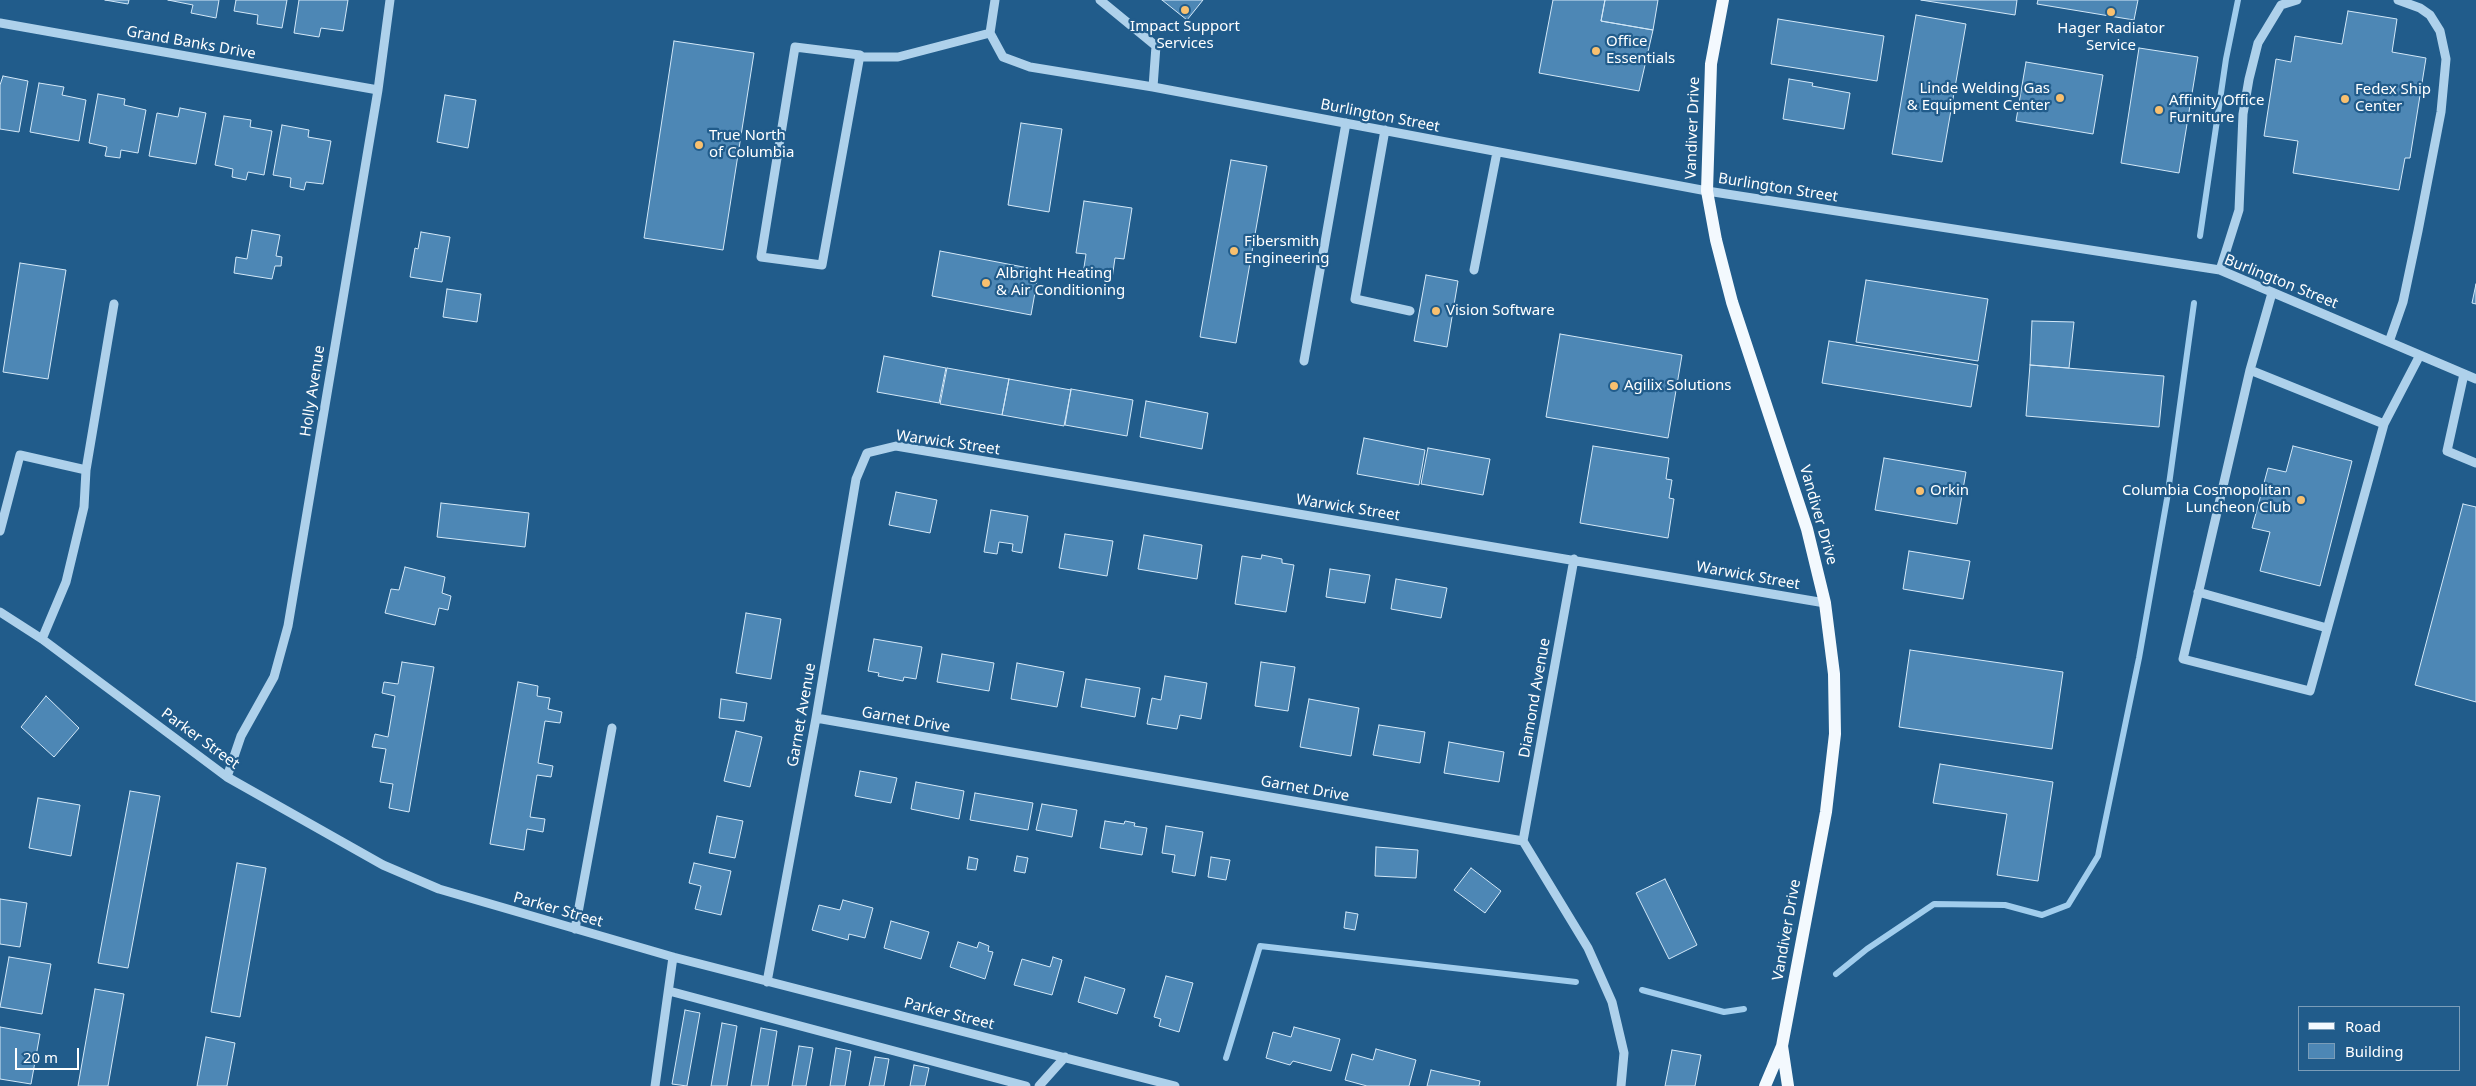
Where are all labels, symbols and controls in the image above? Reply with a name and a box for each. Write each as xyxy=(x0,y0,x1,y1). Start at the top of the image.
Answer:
marker: Impact Support Services xyxy=(1179,4,1191,16)
marker: Hager Radiator Service xyxy=(2105,6,2117,18)
place label: Impact Support Services xyxy=(1130,18,1240,53)
place label: Hager Radiator Service xyxy=(2057,20,2165,55)
street label: Grand Banks Drive xyxy=(125,23,257,63)
place label: Office Essentials xyxy=(1606,33,1675,68)
marker: Office Essentials xyxy=(1590,45,1602,57)
street label: Vandiver Drive xyxy=(1682,76,1704,180)
place label: Linde Welding Gas & Equipment Center xyxy=(1907,80,2050,115)
place label: Fedex Ship Center xyxy=(2355,81,2431,116)
marker: Linde Welding Gas & Equipment Center xyxy=(2054,92,2066,104)
place label: Affinity Office Furniture xyxy=(2169,92,2264,127)
marker: Fedex Ship Center xyxy=(2339,93,2351,105)
street label: Burlington Street xyxy=(1319,96,1441,136)
marker: Affinity Office Furniture xyxy=(2153,104,2165,116)
place label: True North of Columbia xyxy=(709,127,794,162)
marker: True North of Columbia xyxy=(693,139,705,151)
street label: Burlington Street xyxy=(1717,170,1839,206)
place label: Fibersmith Engineering xyxy=(1244,233,1329,268)
marker: Fibersmith Engineering xyxy=(1228,245,1240,257)
street label: Burlington Street xyxy=(2222,251,2340,313)
place label: Albright Heating & Air Conditioning xyxy=(996,265,1125,300)
marker: Albright Heating & Air Conditioning xyxy=(980,277,992,289)
place label: Vision Software xyxy=(1446,302,1555,320)
marker: Vision Software xyxy=(1430,305,1442,317)
street label: Holly Avenue xyxy=(297,344,329,438)
place label: Agilix Solutions xyxy=(1624,377,1732,395)
marker: Agilix Solutions xyxy=(1608,380,1620,392)
street label: Warwick Street xyxy=(895,427,1001,459)
street label: Vandiver Drive xyxy=(1795,463,1841,567)
place label: Orkin xyxy=(1930,482,1969,500)
place label: Columbia Cosmopolitan Luncheon Club xyxy=(2122,482,2291,517)
marker: Orkin xyxy=(1914,485,1926,497)
street label: Warwick Street xyxy=(1295,491,1401,525)
marker: Columbia Cosmopolitan Luncheon Club xyxy=(2295,494,2307,506)
street label: Warwick Street xyxy=(1695,558,1801,594)
street label: Diamond Avenue xyxy=(1516,637,1554,759)
street label: Garnet Avenue xyxy=(784,662,820,768)
street label: Garnet Drive xyxy=(860,703,952,737)
street label: Parker Street xyxy=(157,705,243,773)
street label: Garnet Drive xyxy=(1259,772,1351,806)
street label: Vandiver Drive xyxy=(1769,878,1805,982)
street label: Parker Street xyxy=(511,889,605,931)
street label: Parker Street xyxy=(902,994,996,1034)
legend xyxy=(2298,1006,2461,1071)
text: Road xyxy=(2345,1016,2381,1036)
scale bar xyxy=(18,1038,81,1070)
text: Building xyxy=(2345,1041,2403,1061)
text: 20 m xyxy=(23,1047,58,1067)

